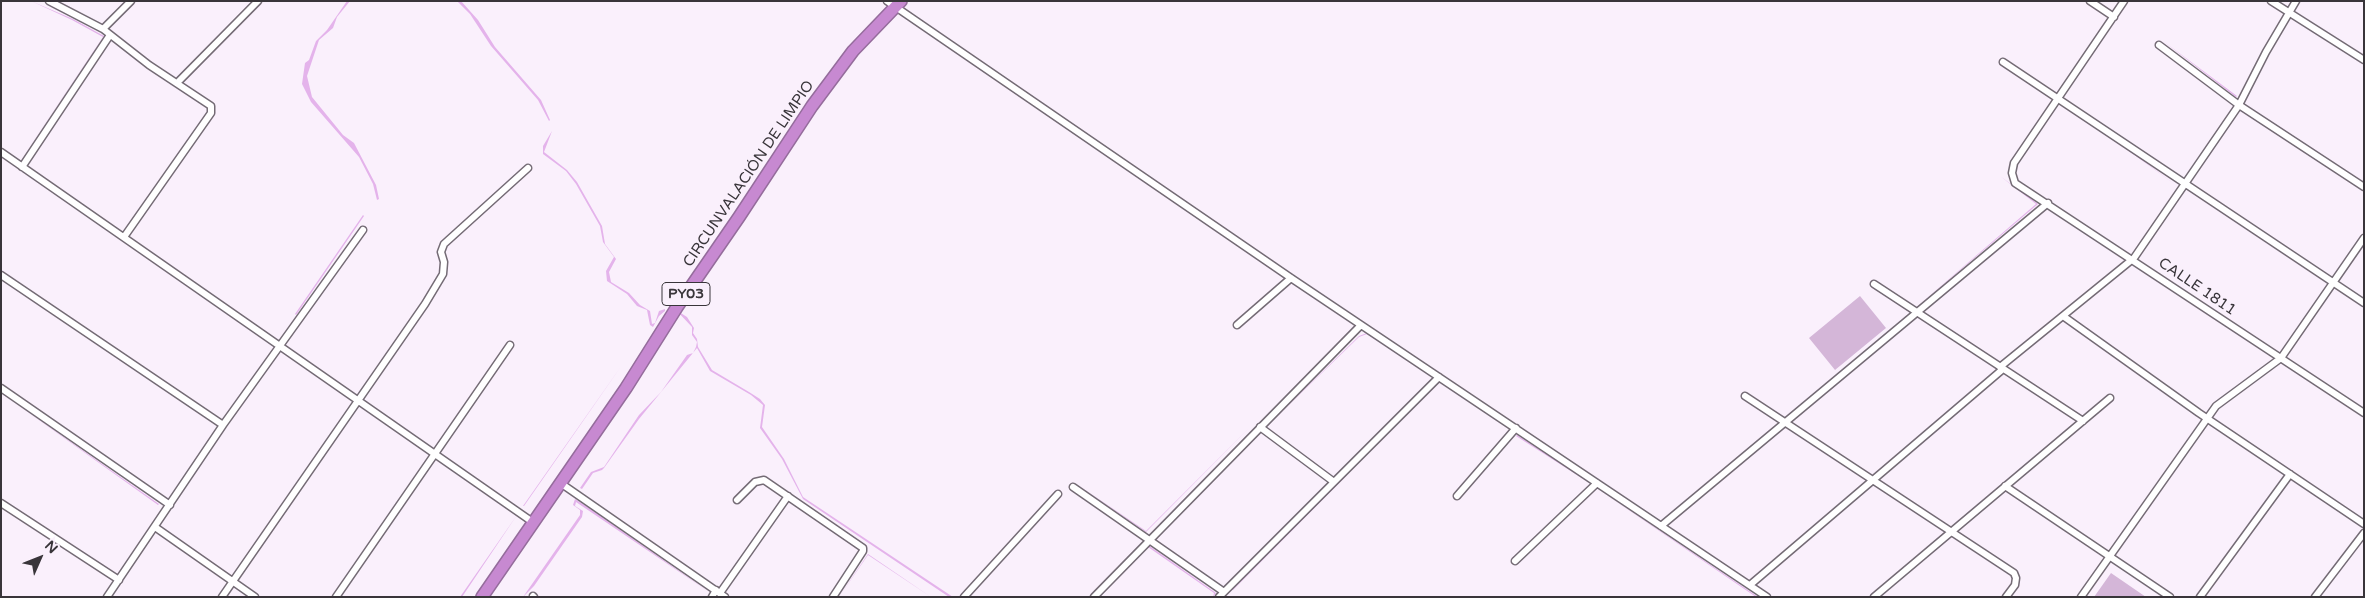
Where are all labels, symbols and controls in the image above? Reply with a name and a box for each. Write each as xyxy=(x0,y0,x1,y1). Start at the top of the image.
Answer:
street label: CIRCUNVALACIÓN DE LIMPIO xyxy=(680,77,818,271)
street label: CALLE 1811 xyxy=(2155,254,2239,320)
road number: PY03 xyxy=(662,282,710,306)
north arrow xyxy=(15,533,65,583)
text: N xyxy=(41,537,61,557)

